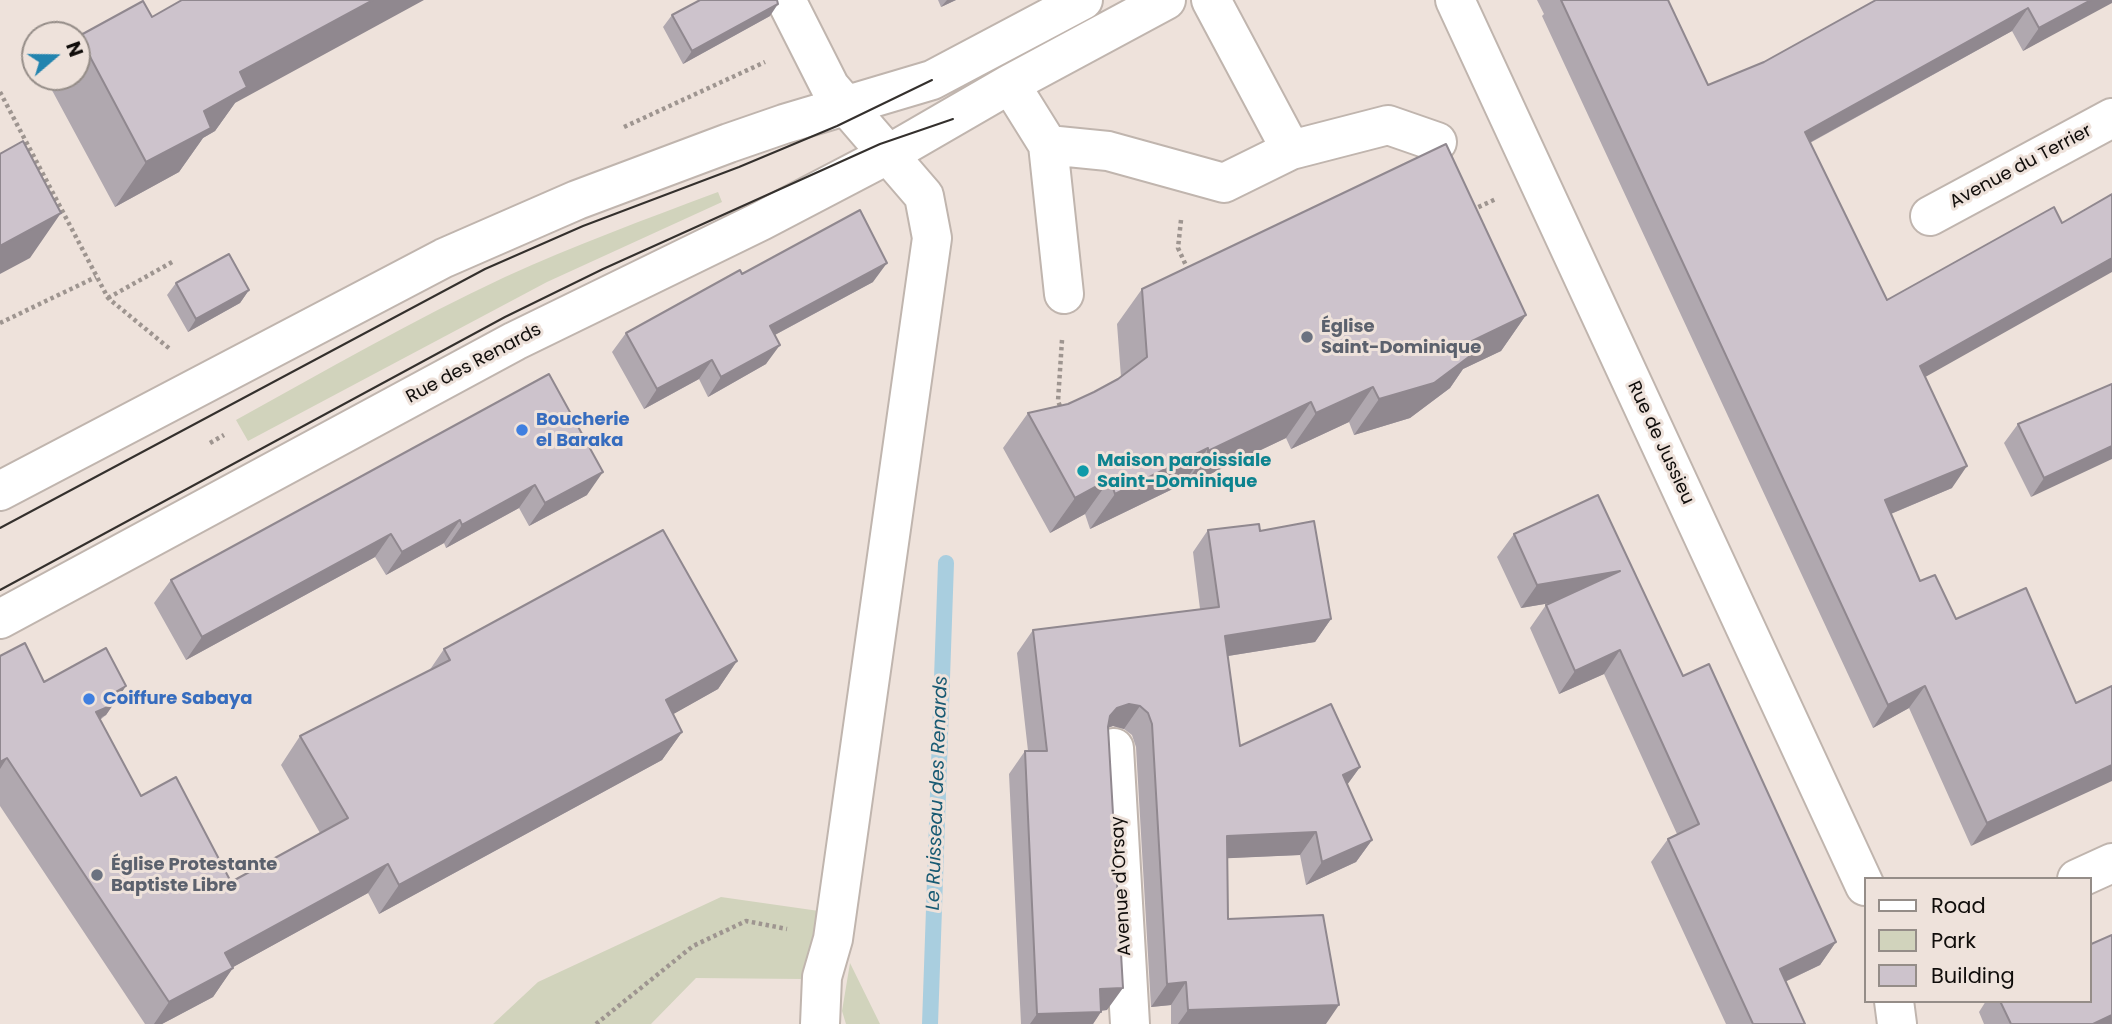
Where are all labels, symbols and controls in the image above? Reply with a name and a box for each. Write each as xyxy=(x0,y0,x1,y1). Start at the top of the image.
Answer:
north arrow xyxy=(21,21,91,91)
text: N xyxy=(59,38,89,61)
street label: Avenue du Terrier xyxy=(1946,120,2096,214)
place label: Église Saint-Dominique xyxy=(1321,316,1481,358)
street label: Rue des Renards xyxy=(403,319,545,409)
marker: Église Saint-Dominique xyxy=(1299,329,1315,345)
street label: Rue de Jussieu xyxy=(1622,378,1698,508)
place label: Boucherie el Baraka xyxy=(536,409,630,452)
marker: Boucherie el Baraka xyxy=(514,422,530,438)
place label: Maison paroissiale Saint-Dominique xyxy=(1097,450,1271,492)
marker: Maison paroissiale Saint-Dominique xyxy=(1075,463,1091,479)
water label: Le Ruisseau des Renards xyxy=(923,675,953,911)
place label: Coiffure Sabaya xyxy=(103,688,253,710)
marker: Coiffure Sabaya xyxy=(81,691,97,707)
street label: Avenue d'Orsay xyxy=(1108,816,1136,956)
place label: Église Protestante Baptiste Libre xyxy=(111,854,277,896)
marker: Église Protestante Baptiste Libre xyxy=(89,867,105,883)
legend xyxy=(1864,877,2091,1003)
text: Road xyxy=(1931,891,1986,920)
text: Park xyxy=(1931,926,1976,955)
text: Building xyxy=(1931,961,2015,990)

